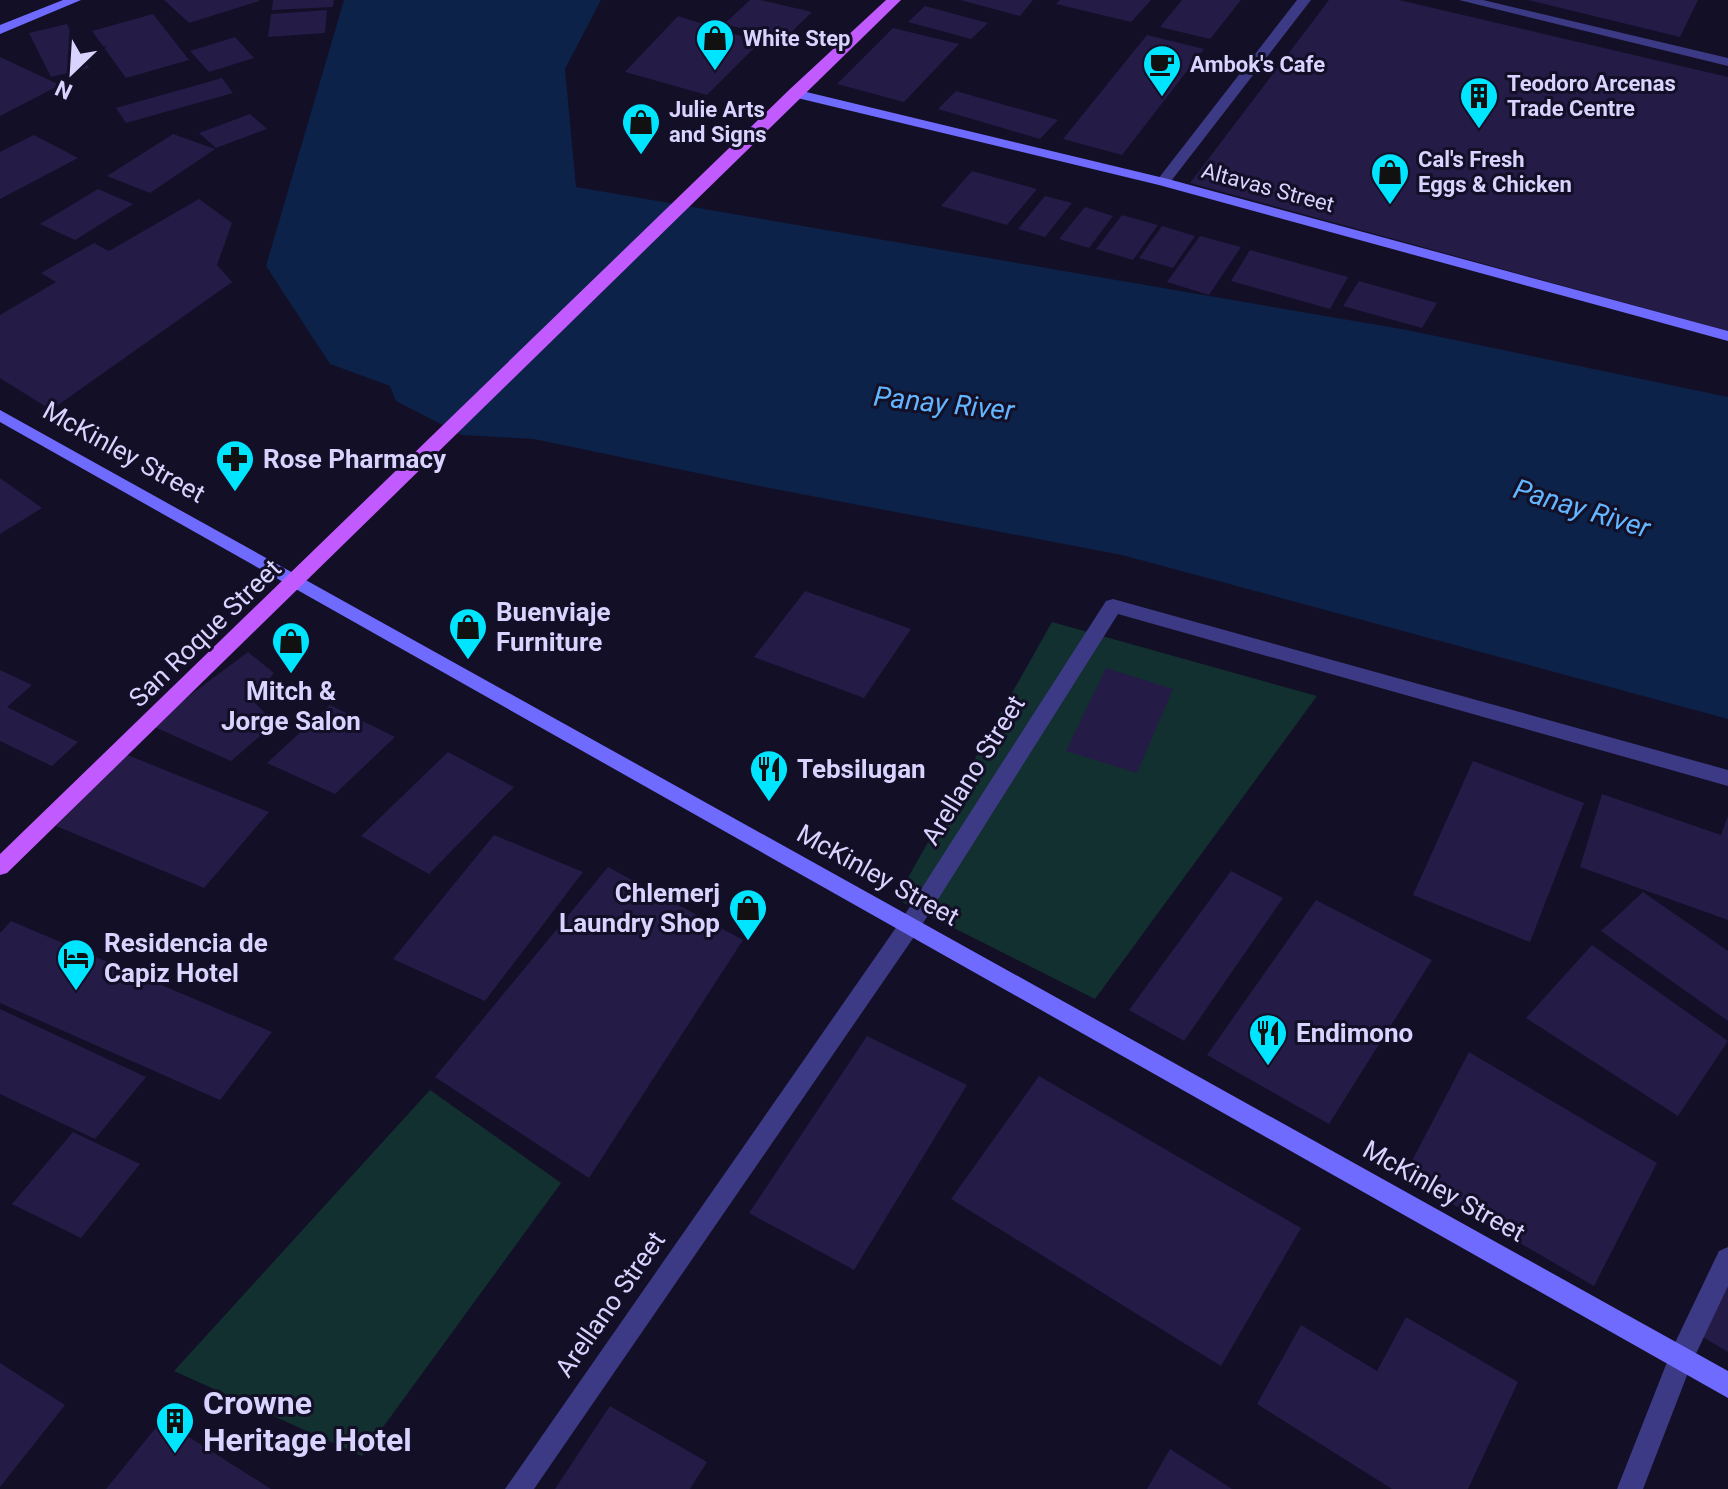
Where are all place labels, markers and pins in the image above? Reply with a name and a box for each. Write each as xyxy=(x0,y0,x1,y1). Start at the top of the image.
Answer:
shop icon: White Step xyxy=(694,17,736,72)
place label: White Step xyxy=(743,26,850,51)
cafe icon: Ambok's Cafe xyxy=(1141,43,1183,98)
place label: Ambok's Cafe xyxy=(1190,52,1325,77)
place label: Teodoro Arcenas Trade Centre xyxy=(1507,71,1676,121)
building icon: Teodoro Arcenas Trade Centre xyxy=(1458,75,1500,130)
place label: Julie Arts and Signs xyxy=(669,97,767,147)
shop icon: Julie Arts and Signs xyxy=(620,101,662,156)
place label: Cal's Fresh Eggs & Chicken xyxy=(1418,147,1572,197)
shop icon: Cal's Fresh Eggs & Chicken xyxy=(1369,151,1411,206)
pharmacy icon: Rose Pharmacy xyxy=(214,438,256,493)
place label: Rose Pharmacy xyxy=(263,444,447,474)
place label: Buenviaje Furniture xyxy=(496,597,611,657)
shop icon: Buenviaje Furniture xyxy=(447,606,489,661)
shop icon: Mitch & Jorge Salon xyxy=(270,620,312,675)
place label: Mitch & Jorge Salon xyxy=(221,676,361,736)
restaurant icon: Tebsilugan xyxy=(748,748,790,803)
place label: Tebsilugan xyxy=(797,754,926,784)
place label: Chlemerj Laundry Shop xyxy=(559,878,720,938)
shop icon: Chlemerj Laundry Shop xyxy=(727,887,769,942)
place label: Residencia de Capiz Hotel xyxy=(104,928,268,988)
hotel icon: Residencia de Capiz Hotel xyxy=(55,937,97,992)
restaurant icon: Endimono xyxy=(1247,1012,1289,1067)
place label: Endimono xyxy=(1296,1018,1413,1048)
place label: Crowne Heritage Hotel xyxy=(203,1384,412,1459)
building icon: Crowne Heritage Hotel xyxy=(154,1400,196,1455)

